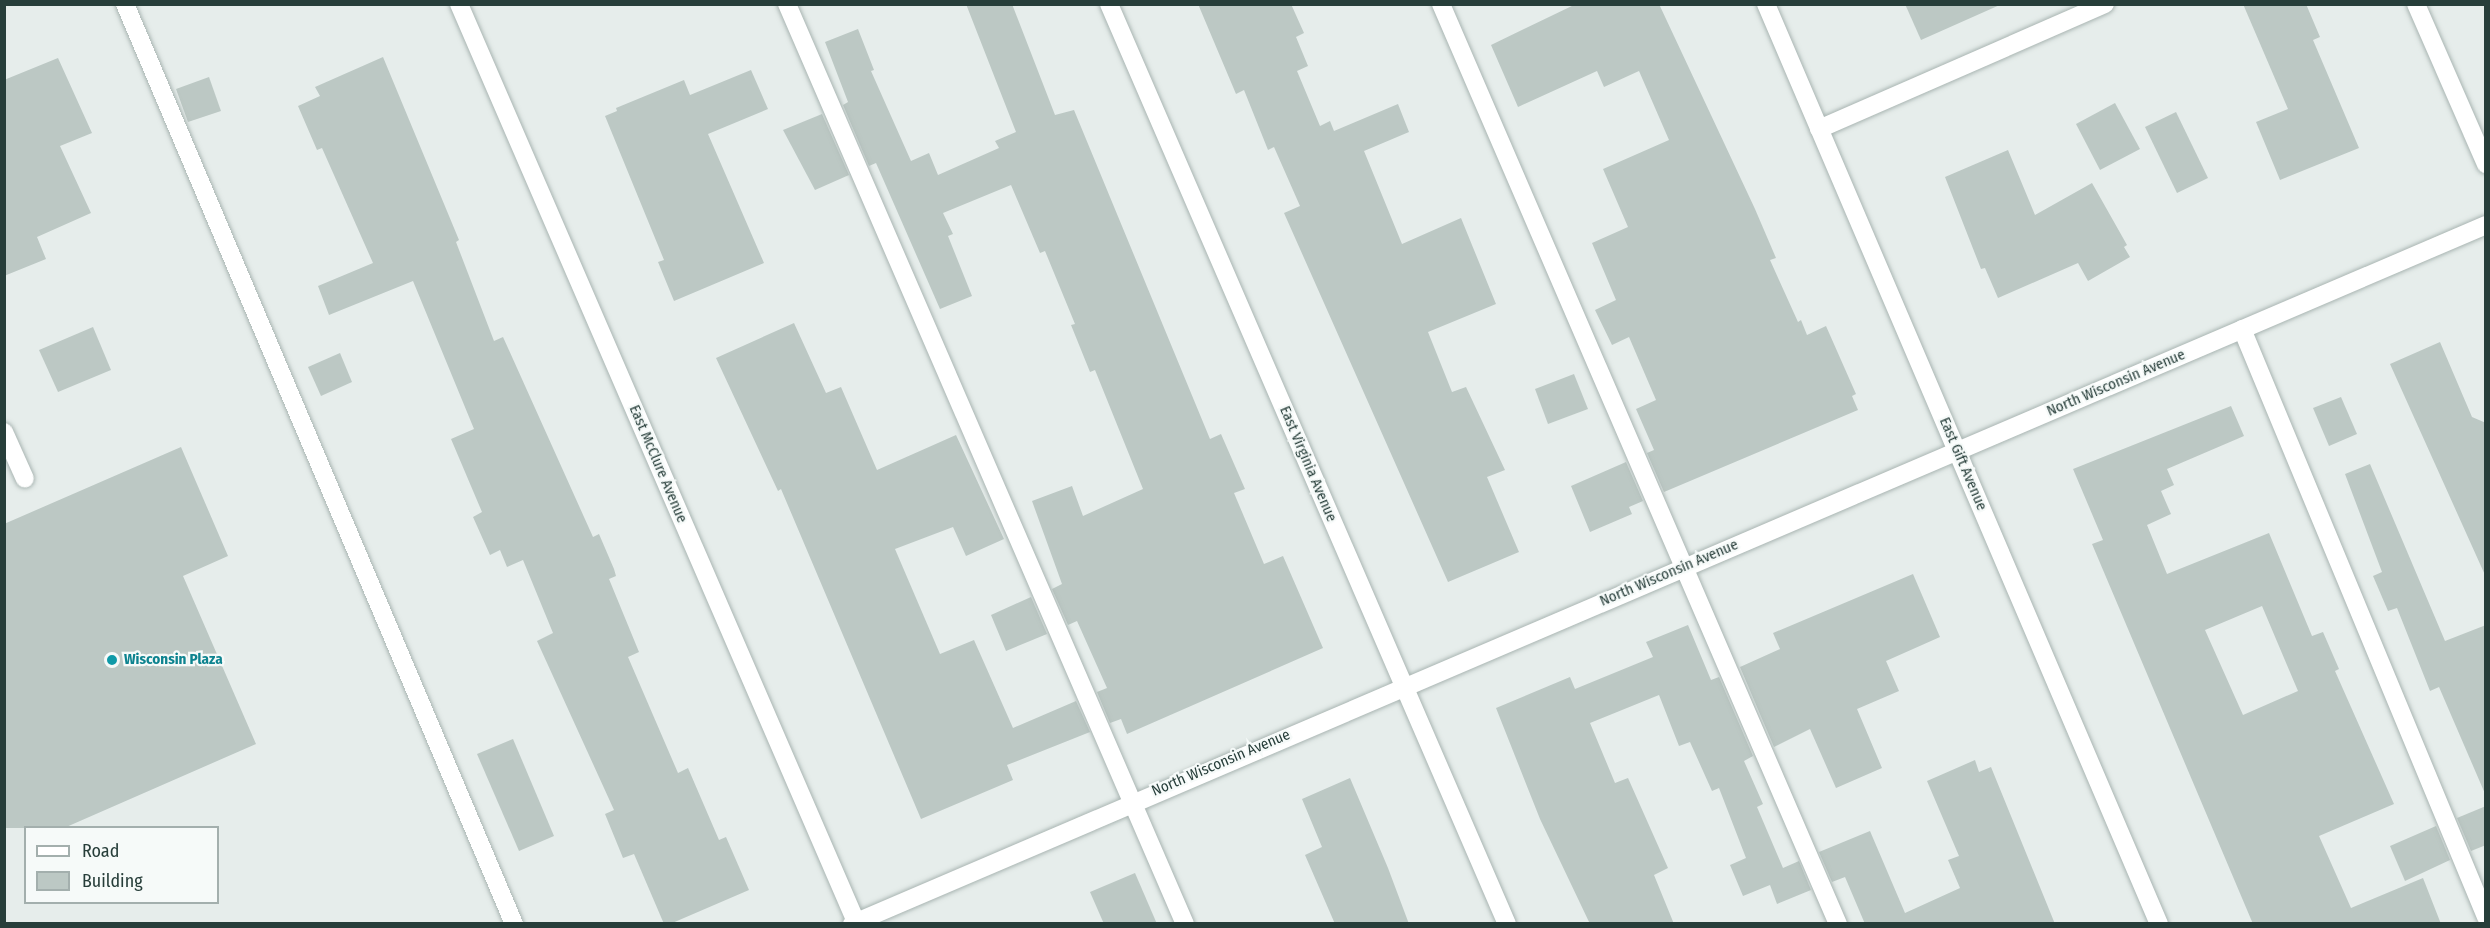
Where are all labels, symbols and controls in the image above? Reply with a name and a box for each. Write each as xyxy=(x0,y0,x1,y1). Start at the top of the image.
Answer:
street label: North Wisconsin Avenue xyxy=(2044,346,2188,420)
street label: East McClure Avenue xyxy=(625,402,691,526)
street label: East Virginia Avenue xyxy=(1276,403,1340,525)
street label: East Gift Avenue xyxy=(1935,415,1991,513)
street label: North Wisconsin Avenue xyxy=(1597,536,1741,610)
place label: Wisconsin Plaza xyxy=(124,651,223,669)
marker: Wisconsin Plaza xyxy=(105,653,119,667)
street label: North Wisconsin Avenue xyxy=(1149,726,1293,800)
legend xyxy=(24,826,219,904)
text: Road xyxy=(82,840,119,862)
text: Building xyxy=(82,870,143,892)

